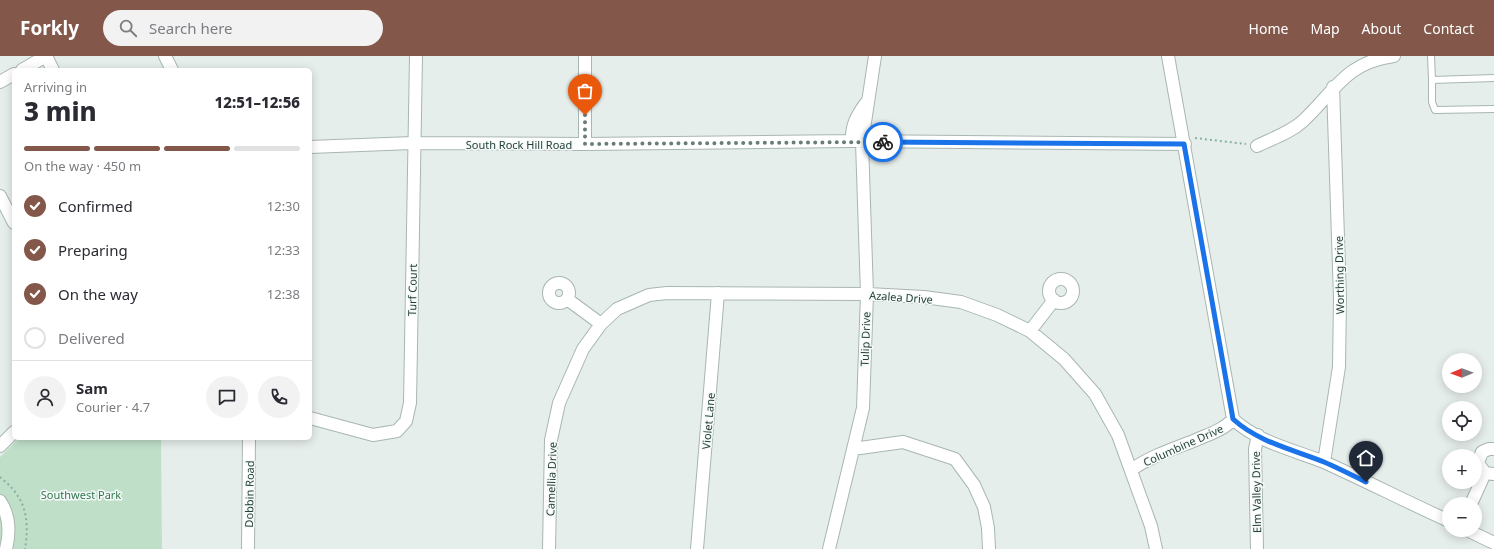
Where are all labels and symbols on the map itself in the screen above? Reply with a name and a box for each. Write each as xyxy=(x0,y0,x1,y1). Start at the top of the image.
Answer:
pin xyxy=(568,74,602,115)
courier xyxy=(863,122,903,162)
street label: South Rock Hill Road xyxy=(466,137,572,152)
street label: Worthing Drive xyxy=(1331,236,1347,314)
street label: Turf Court xyxy=(404,264,420,316)
street label: Azalea Drive xyxy=(869,287,933,307)
street label: Tulip Drive xyxy=(857,311,873,367)
north arrow xyxy=(1442,353,1482,393)
street label: Violet Lane xyxy=(698,392,718,450)
street label: Columbine Drive xyxy=(1141,421,1225,469)
pin xyxy=(1349,441,1383,482)
street label: Camellia Drive xyxy=(542,442,560,516)
street label: Elm Valley Drive xyxy=(1248,451,1264,533)
street label: Dobbin Road xyxy=(241,460,257,528)
park label: Southwest Park xyxy=(41,487,121,502)

